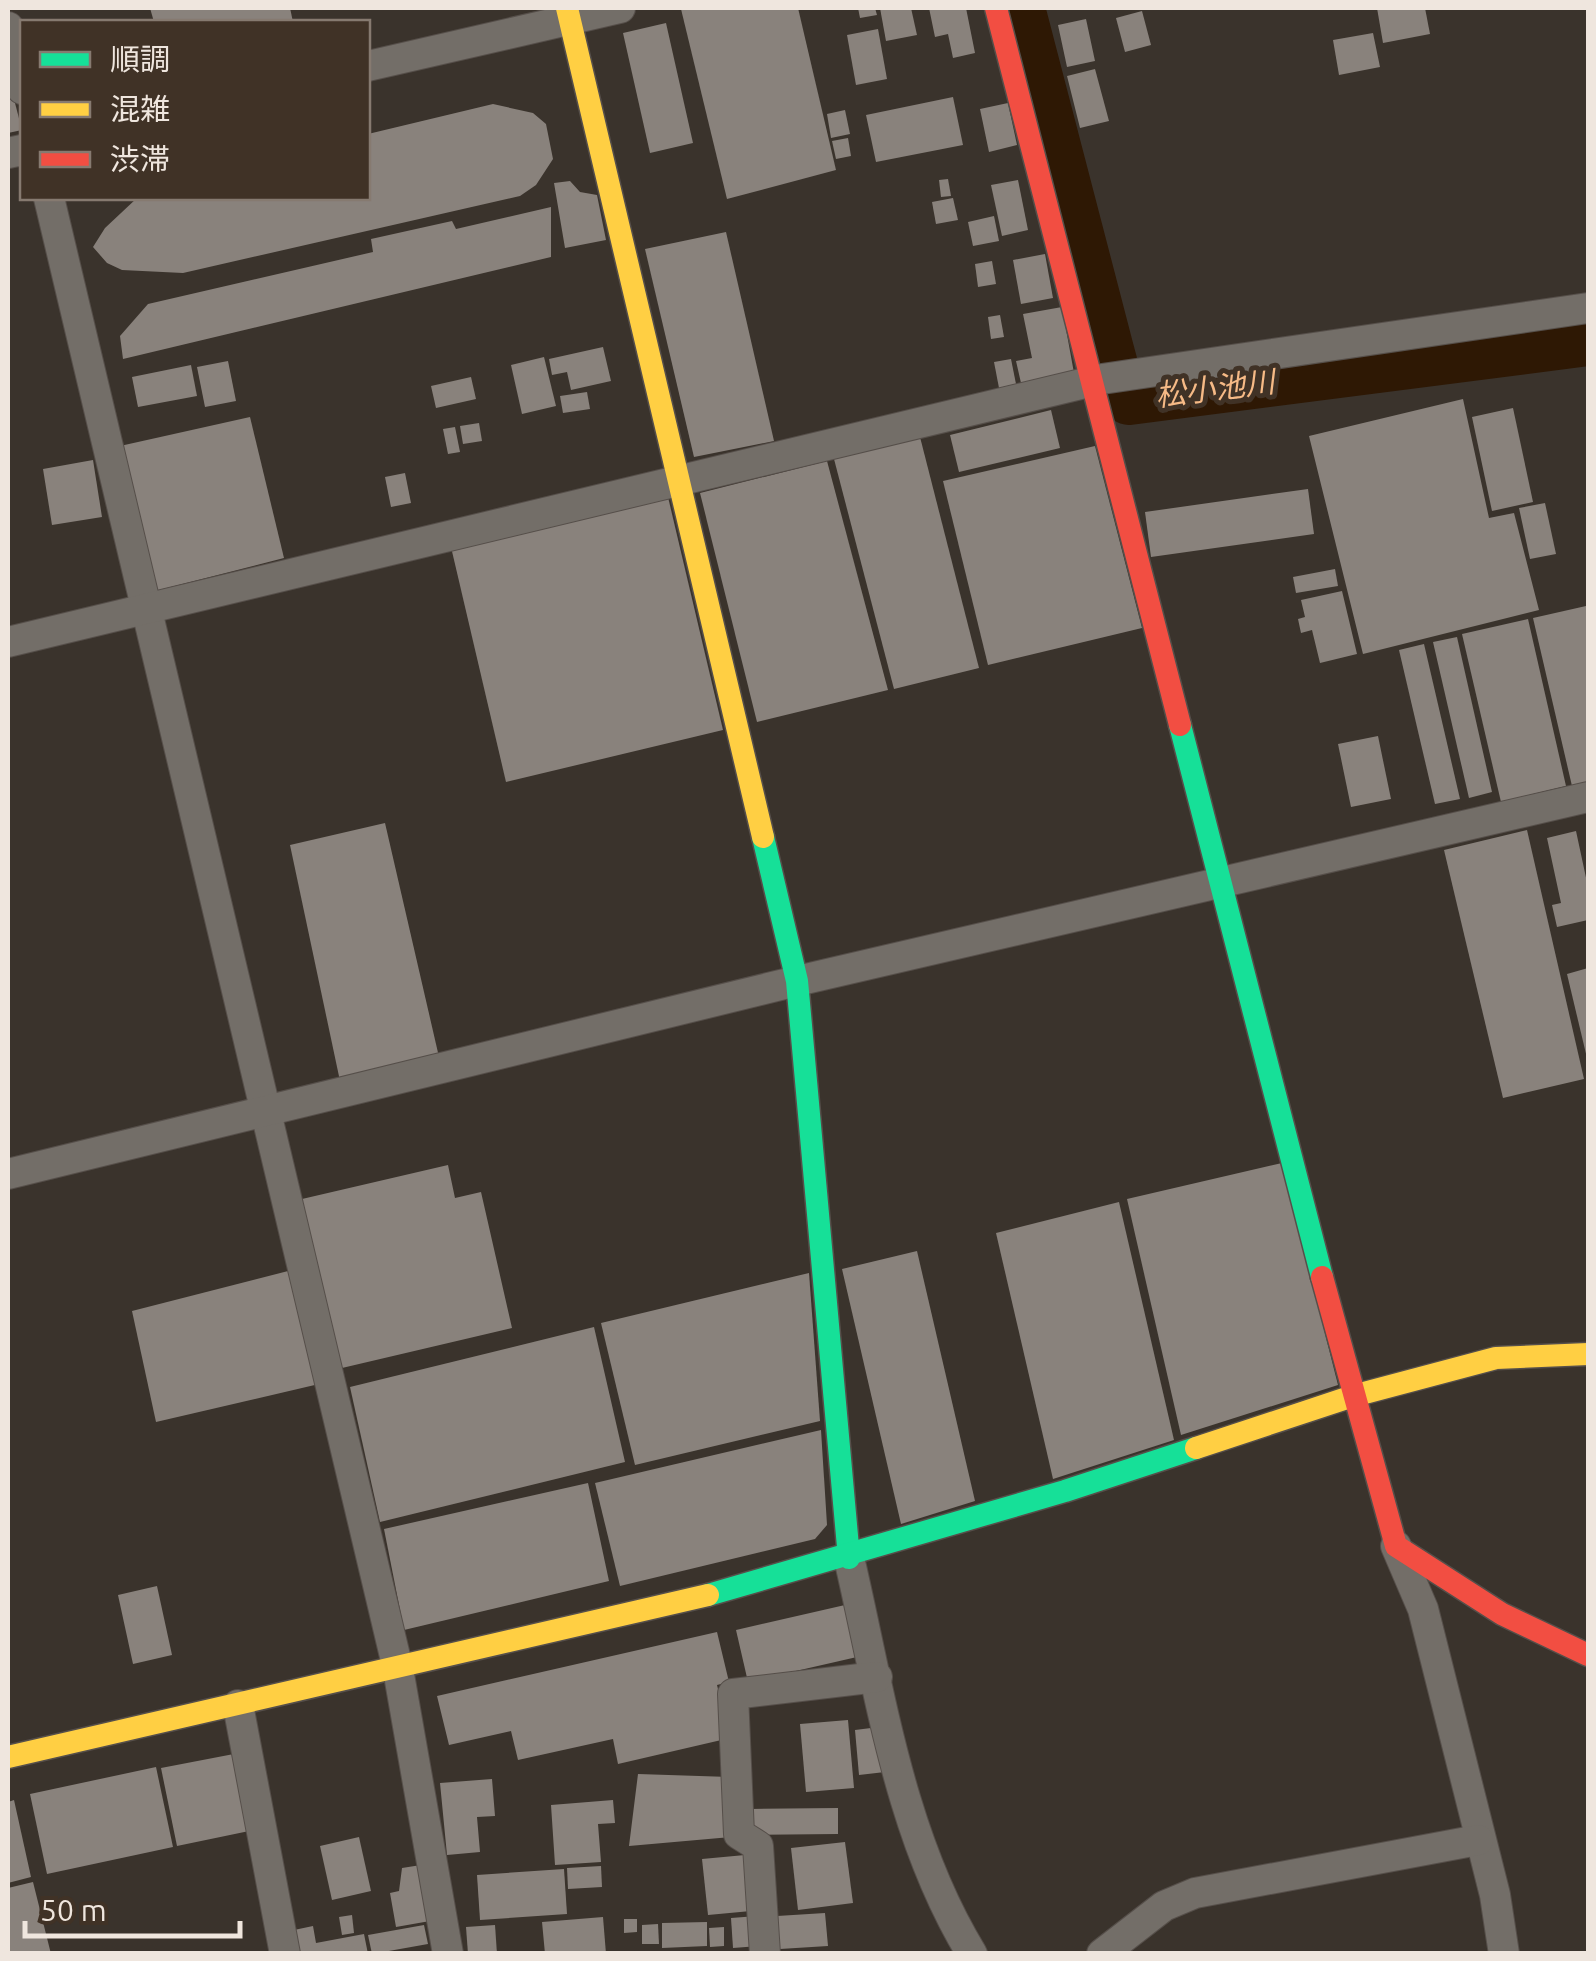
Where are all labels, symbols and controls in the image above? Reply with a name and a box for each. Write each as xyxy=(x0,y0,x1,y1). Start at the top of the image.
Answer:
legend xyxy=(20,20,370,200)
text: 順調 xyxy=(110,42,170,76)
text: 混雑 xyxy=(110,92,170,126)
text: 渋滞 xyxy=(110,142,170,176)
water label: 松小池川 xyxy=(1153,363,1280,412)
scale bar xyxy=(25,1876,240,1938)
text: 50 m xyxy=(40,1893,107,1927)

